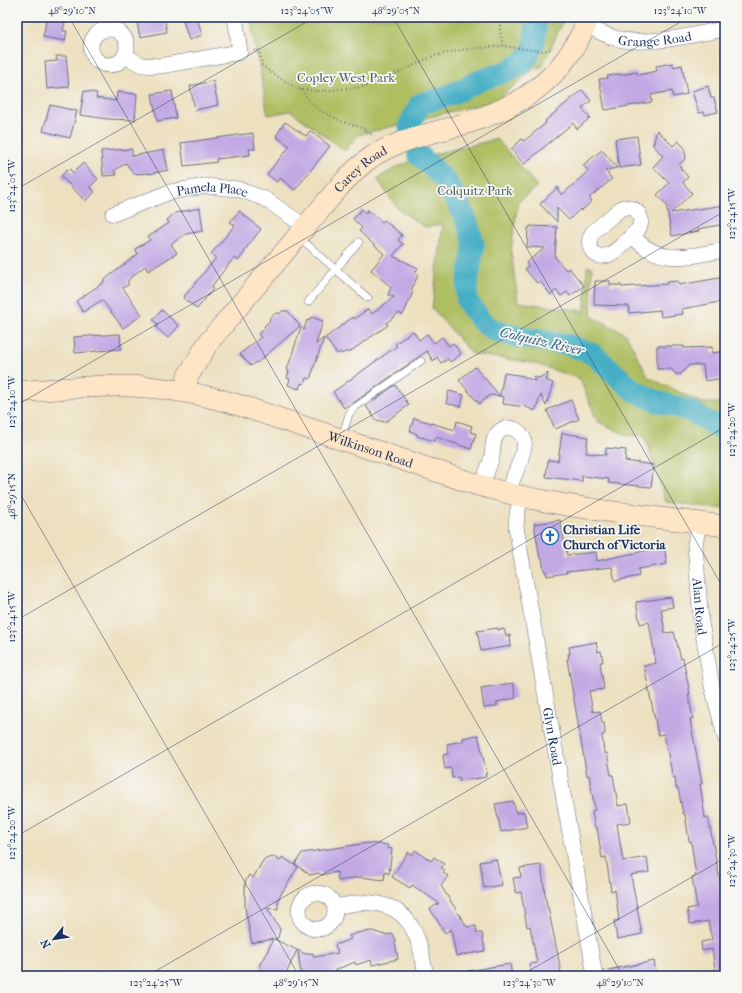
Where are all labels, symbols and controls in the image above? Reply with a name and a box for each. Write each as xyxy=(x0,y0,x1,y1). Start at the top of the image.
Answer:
text: 48°29'10"N xyxy=(48,5,96,17)
text: 123°24'05"W xyxy=(280,5,335,17)
text: 48°29'05"N xyxy=(372,5,421,17)
text: 123°24'10"W xyxy=(654,5,707,17)
street label: Grange Road xyxy=(617,28,694,49)
park label: Copley West Park xyxy=(297,70,395,85)
street label: Carey Road xyxy=(331,142,390,196)
text: 123°24'05"W xyxy=(6,158,18,213)
street label: Pamela Place xyxy=(175,179,251,200)
park label: Colquitz Park xyxy=(437,183,513,198)
text: 123°24'15"W xyxy=(726,187,738,240)
water label: Colquitz River xyxy=(498,324,587,360)
text: 123°24'10"W xyxy=(6,375,18,428)
text: 123°24'20"W xyxy=(726,402,738,457)
street label: Wilkinson Road xyxy=(325,428,416,471)
text: 48°29'15"N xyxy=(6,472,18,519)
place label: Christian Life Church of Victoria xyxy=(563,522,666,552)
church icon: Christian Life Church of Victoria xyxy=(540,526,560,546)
street label: Alan Road xyxy=(690,576,710,637)
text: 123°24'15"W xyxy=(6,590,18,643)
text: 123°24'25"W xyxy=(726,617,738,671)
street label: Glyn Road xyxy=(540,706,565,768)
text: 123°24'20"W xyxy=(6,805,18,860)
text: 123°24'30"W xyxy=(726,833,738,887)
north arrow xyxy=(34,919,74,959)
text: N xyxy=(38,936,53,951)
text: 123°24'25"W xyxy=(130,977,184,989)
text: 48°29'15"N xyxy=(273,977,320,989)
text: 123°24'30"W xyxy=(503,977,557,989)
text: 48°29'10"N xyxy=(596,977,644,989)

